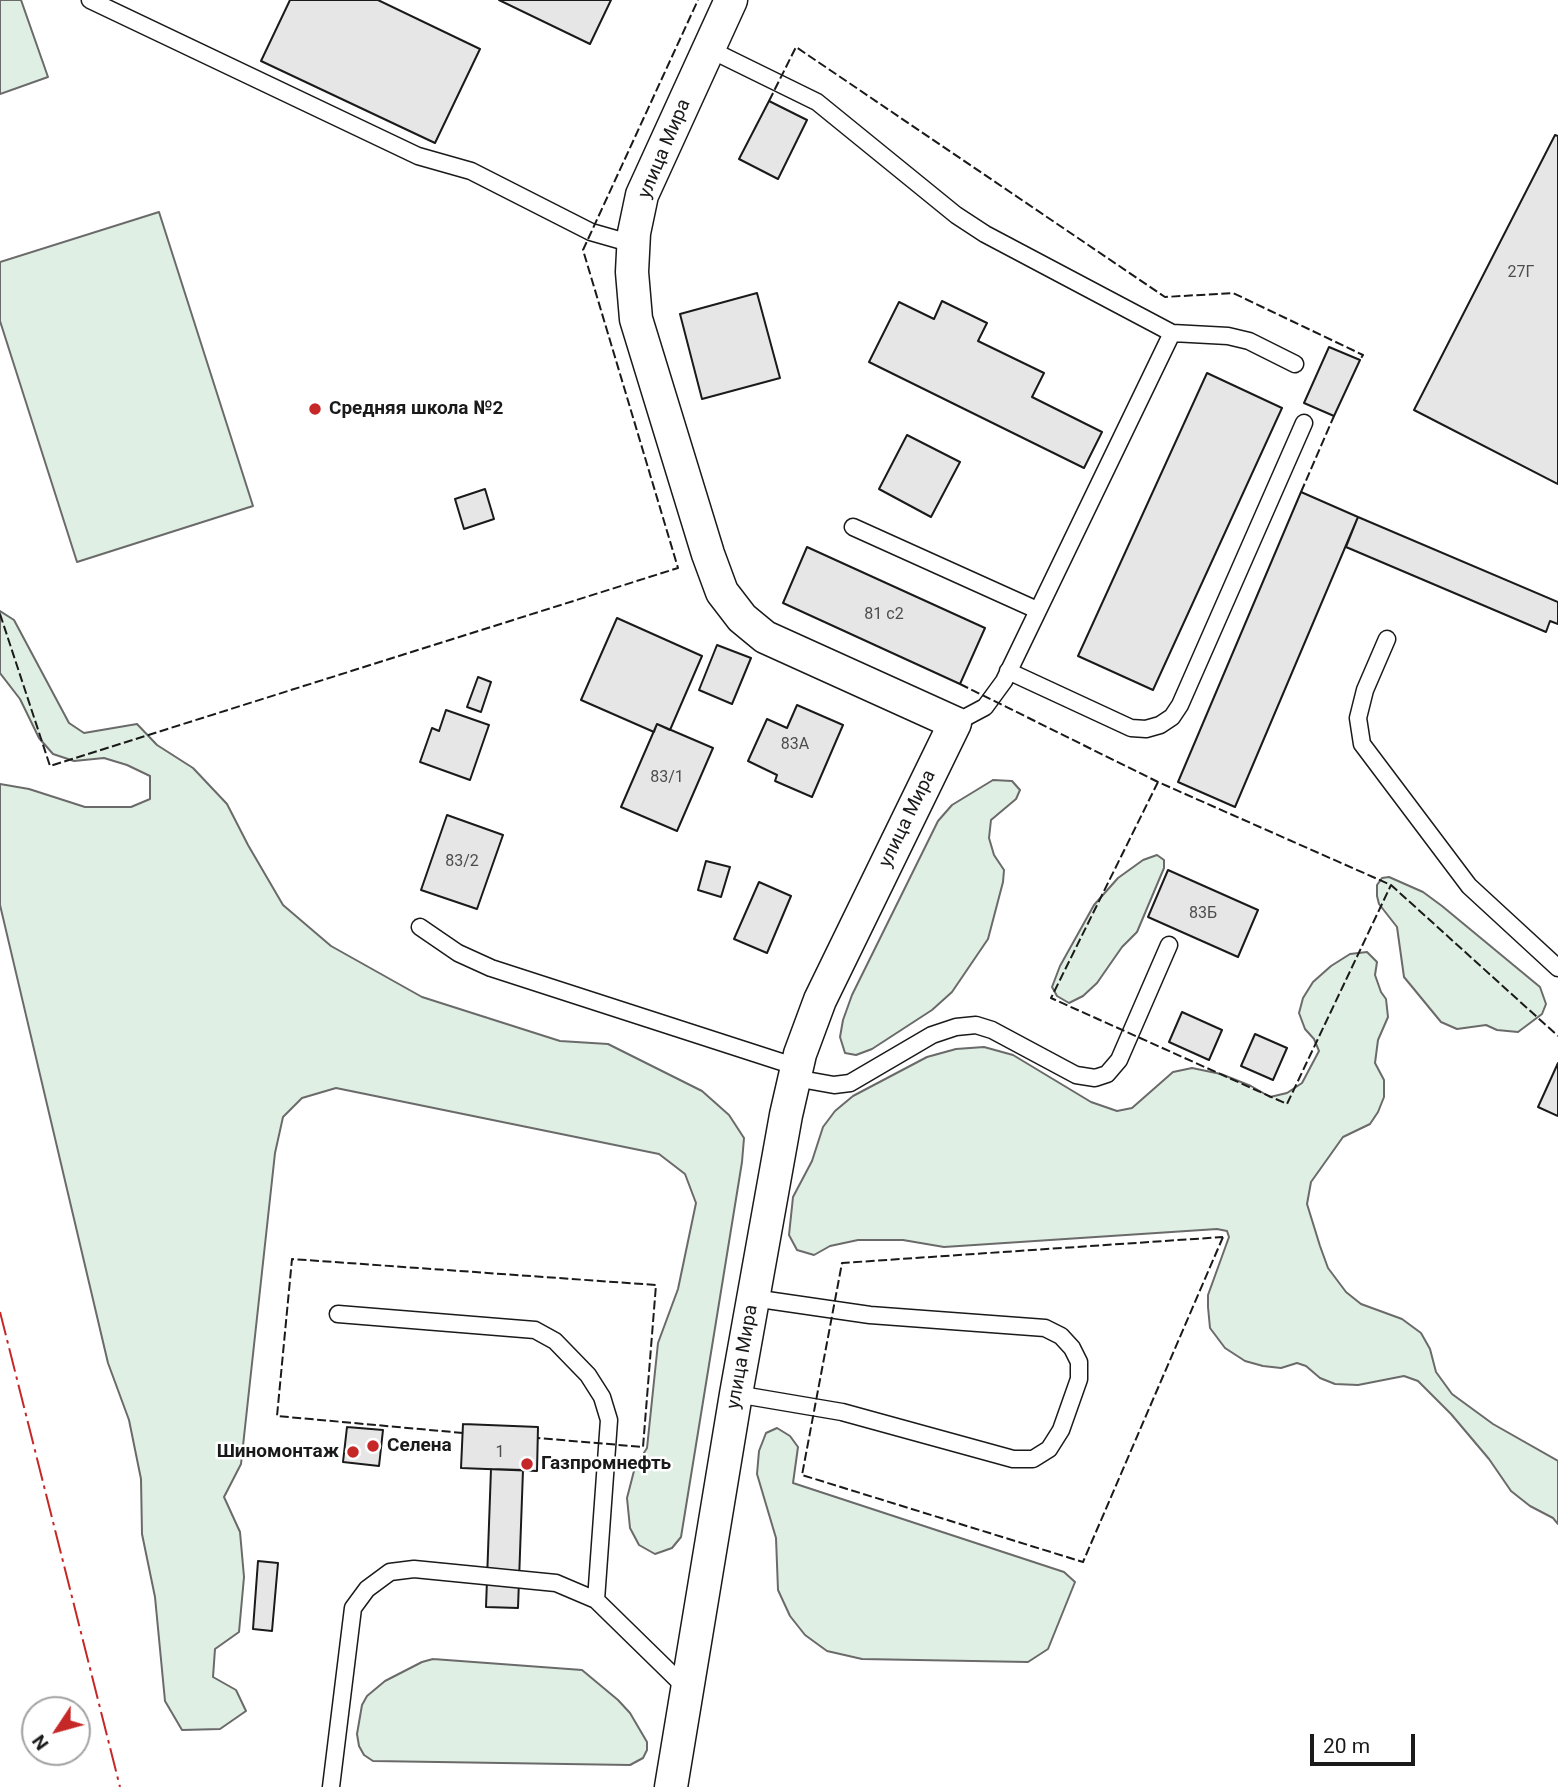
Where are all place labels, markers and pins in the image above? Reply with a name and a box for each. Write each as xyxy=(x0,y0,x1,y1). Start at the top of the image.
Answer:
place label: Средняя школа №2 xyxy=(329,398,503,420)
marker: Средняя школа №2 xyxy=(307,401,323,417)
place label: Селена xyxy=(387,1435,452,1457)
marker: Селена xyxy=(365,1438,381,1454)
place label: Шиномонтаж xyxy=(217,1441,339,1463)
marker: Шиномонтаж xyxy=(345,1444,361,1460)
place label: Газпромнефть xyxy=(541,1453,671,1475)
marker: Газпромнефть xyxy=(519,1456,535,1472)

